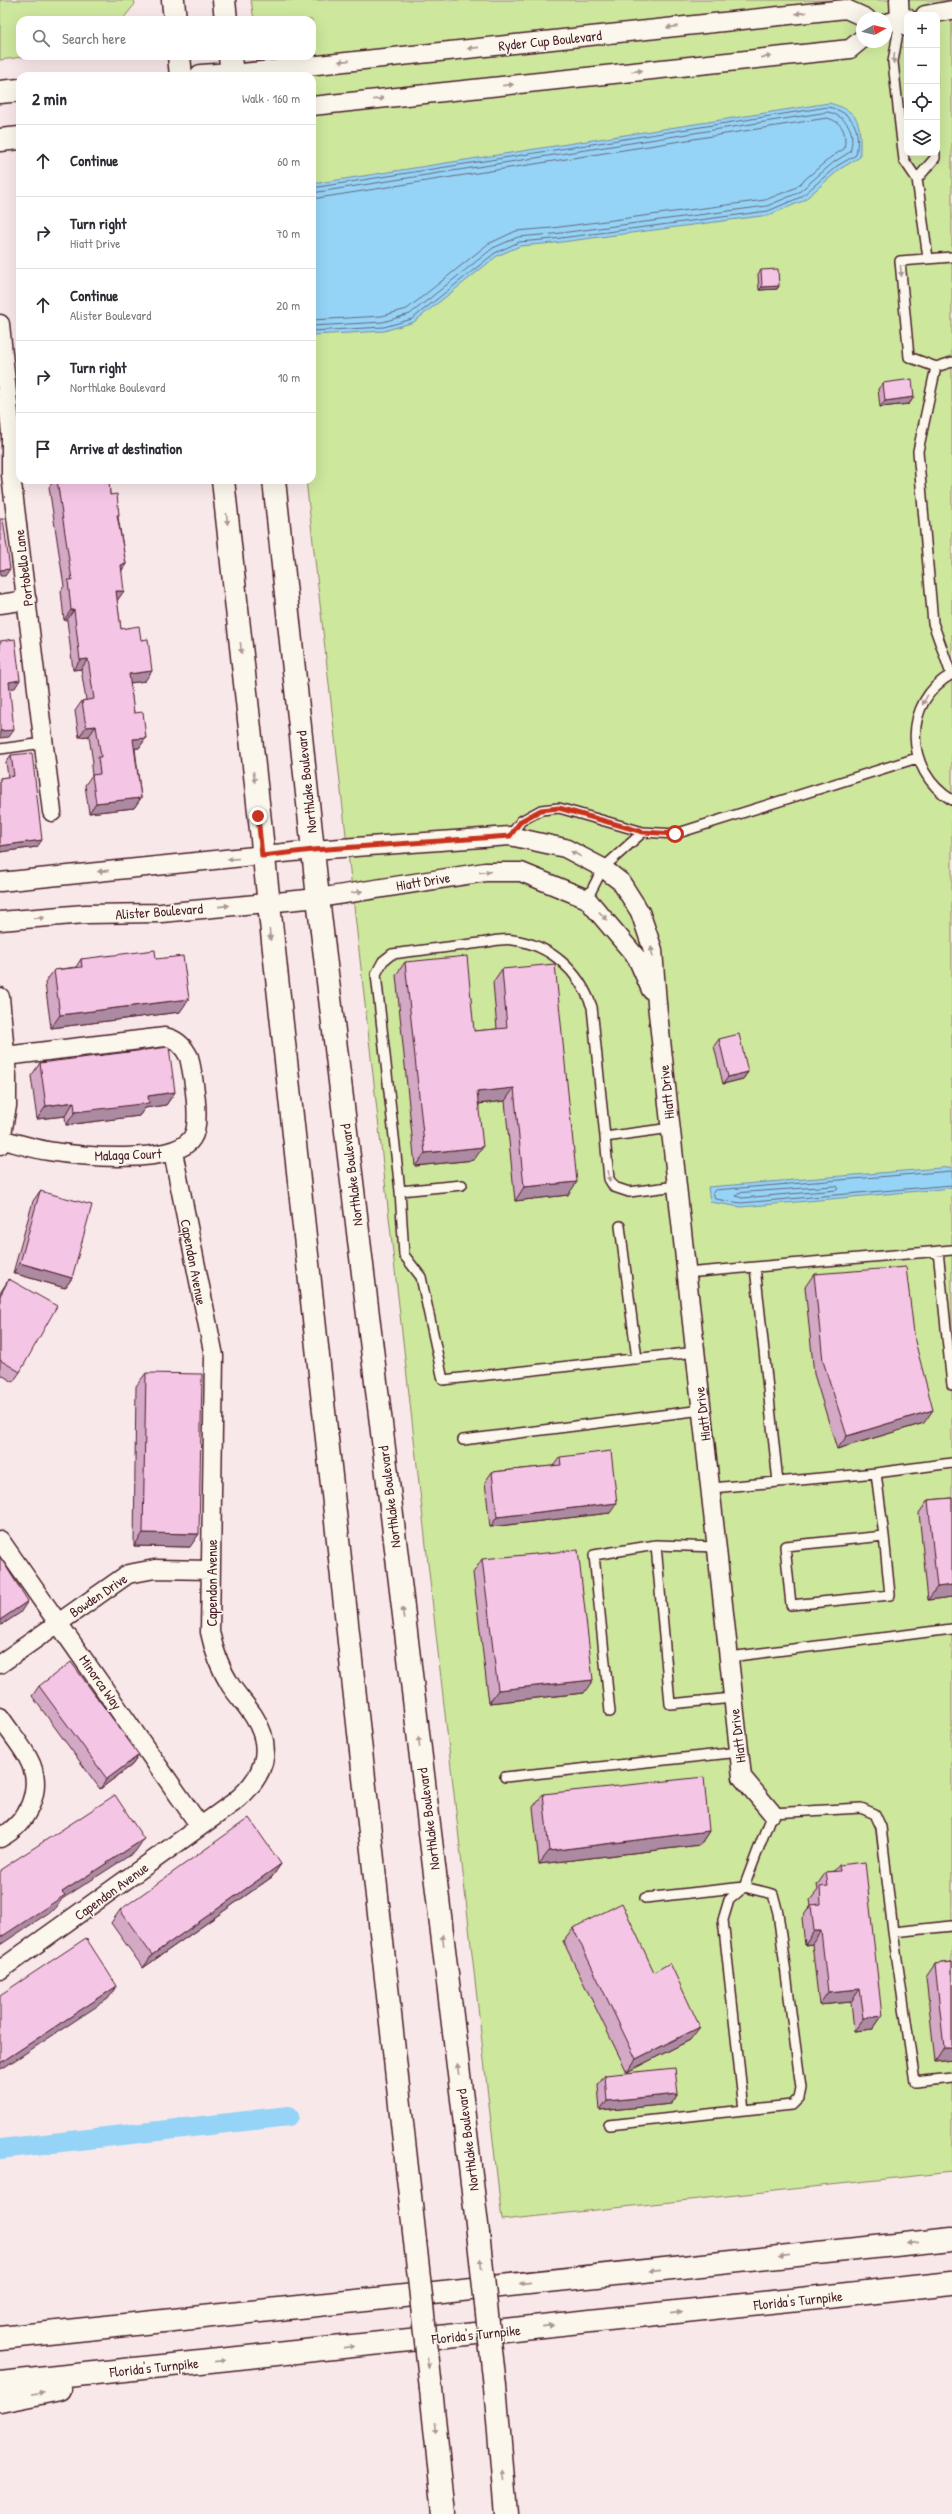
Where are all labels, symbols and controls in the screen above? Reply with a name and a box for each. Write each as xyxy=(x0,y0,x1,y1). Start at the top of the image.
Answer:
one-way arrow xyxy=(795,10,807,17)
north arrow xyxy=(856,12,892,48)
map controls xyxy=(904,12,940,156)
button: + xyxy=(904,12,940,48)
search box xyxy=(16,16,316,60)
one-way arrow xyxy=(666,24,678,30)
street label: Ryder Cup Boulevard xyxy=(497,25,603,56)
icon: search xyxy=(30,27,52,49)
text: Search here xyxy=(62,28,126,49)
one-way arrow xyxy=(467,44,479,51)
button: − xyxy=(904,48,940,84)
one-way arrow xyxy=(891,52,897,65)
one-way arrow xyxy=(760,54,772,61)
one-way arrow xyxy=(338,58,350,64)
one-way arrow xyxy=(631,68,643,75)
one-way arrow xyxy=(502,82,514,88)
button: locate xyxy=(904,84,940,120)
text: 2 min xyxy=(32,87,67,110)
text: Walk · 160 m xyxy=(242,89,300,107)
one-way arrow xyxy=(373,95,385,102)
button: layers xyxy=(904,120,940,156)
icon: ahead xyxy=(32,150,54,172)
text: Continue xyxy=(70,150,118,171)
text: 60 m xyxy=(277,152,300,170)
text: Turn right xyxy=(70,213,126,234)
icon: right xyxy=(32,222,54,244)
text: 70 m xyxy=(276,224,300,242)
text: Hiatt Drive xyxy=(70,234,121,252)
one-way arrow xyxy=(897,265,904,277)
text: Continue xyxy=(70,285,118,306)
icon: ahead xyxy=(32,294,54,316)
text: 20 m xyxy=(276,296,300,314)
text: Alister Boulevard xyxy=(70,306,151,324)
text: Turn right xyxy=(70,357,126,378)
icon: right xyxy=(32,366,54,388)
text: 10 m xyxy=(278,368,300,386)
text: Northlake Boulevard xyxy=(70,378,165,396)
icon: arrive xyxy=(32,438,54,460)
text: Arrive at destination xyxy=(70,438,182,459)
one-way arrow xyxy=(224,513,230,525)
street label: Portobello Lane xyxy=(9,528,37,607)
one-way arrow xyxy=(237,642,244,654)
one-way arrow xyxy=(922,695,928,706)
street label: Northlake Boulevard xyxy=(291,729,321,834)
one-way arrow xyxy=(250,771,257,783)
route end xyxy=(249,807,267,825)
route start xyxy=(666,825,684,843)
one-way arrow xyxy=(571,851,582,857)
one-way arrow xyxy=(227,855,239,862)
street label: Hiatt Drive xyxy=(395,867,452,895)
one-way arrow xyxy=(97,868,109,874)
one-way arrow xyxy=(479,869,491,876)
one-way arrow xyxy=(351,889,363,895)
street label: Alister Boulevard xyxy=(115,898,204,924)
one-way arrow xyxy=(218,903,230,909)
one-way arrow xyxy=(598,911,607,921)
one-way arrow xyxy=(33,914,45,921)
one-way arrow xyxy=(267,929,273,941)
one-way arrow xyxy=(649,945,655,958)
street label: Hiatt Drive xyxy=(654,1064,678,1120)
street label: Northlake Boulevard xyxy=(335,1122,367,1227)
street label: Malaga Court xyxy=(94,1143,162,1166)
one-way arrow xyxy=(606,1169,612,1182)
street label: Capendon Avenue xyxy=(175,1217,212,1307)
street label: Hiatt Drive xyxy=(689,1385,715,1442)
street label: Northlake Boulevard xyxy=(373,1444,405,1549)
street label: Capendon Avenue xyxy=(202,1539,222,1627)
street label: Bowden Drive xyxy=(65,1568,131,1621)
one-way arrow xyxy=(400,1607,406,1619)
street label: Minorca Way xyxy=(74,1651,127,1714)
street label: Hiatt Drive xyxy=(724,1707,750,1764)
one-way arrow xyxy=(415,1736,422,1748)
street label: Northlake Boulevard xyxy=(412,1766,444,1871)
street label: Capendon Avenue xyxy=(70,1857,153,1925)
one-way arrow xyxy=(439,1934,446,1946)
one-way arrow xyxy=(455,2063,461,2076)
street label: Northlake Boulevard xyxy=(451,2087,483,2192)
one-way arrow xyxy=(907,2240,919,2246)
one-way arrow xyxy=(778,2253,790,2260)
one-way arrow xyxy=(478,2258,485,2270)
one-way arrow xyxy=(649,2267,661,2273)
one-way arrow xyxy=(519,2280,531,2286)
street label: Florida's Turnpike xyxy=(752,2286,844,2315)
one-way arrow xyxy=(671,2309,683,2316)
street label: Florida's Turnpike xyxy=(430,2320,522,2349)
one-way arrow xyxy=(542,2323,554,2329)
one-way arrow xyxy=(343,2344,355,2350)
street label: Florida's Turnpike xyxy=(108,2353,200,2382)
one-way arrow xyxy=(214,2357,226,2364)
one-way arrow xyxy=(425,2357,431,2369)
one-way arrow xyxy=(32,2390,44,2396)
one-way arrow xyxy=(431,2422,438,2434)
one-way arrow xyxy=(499,2469,506,2481)

